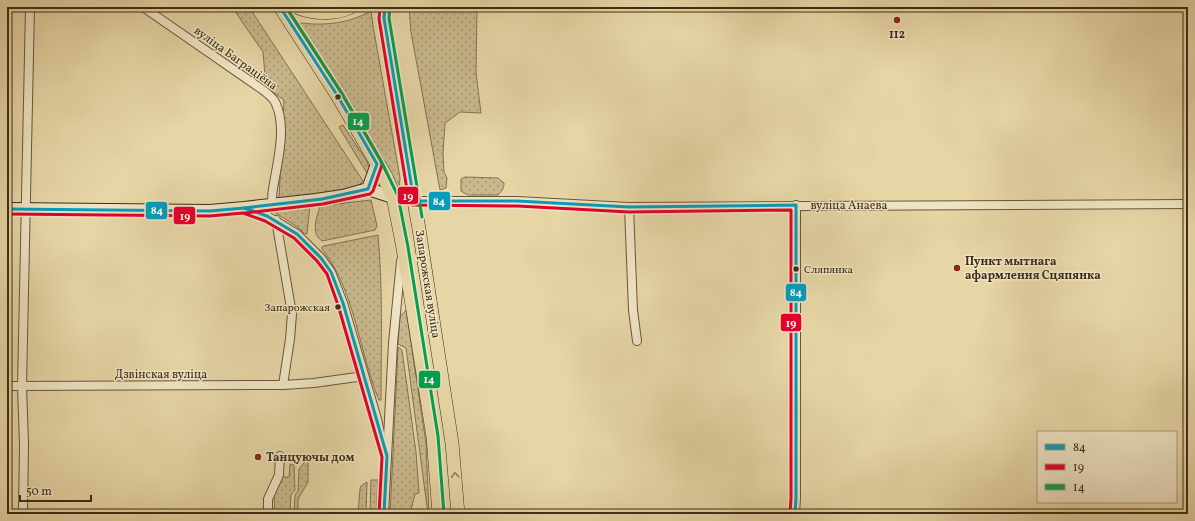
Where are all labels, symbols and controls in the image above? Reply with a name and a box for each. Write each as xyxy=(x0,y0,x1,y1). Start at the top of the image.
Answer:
marker: 112 xyxy=(892,15,902,25)
street label: вуліца Баграціёна xyxy=(191,23,280,94)
place label: 112 xyxy=(889,27,905,43)
unlabelled marker xyxy=(333,92,343,102)
line badge: 14 xyxy=(347,112,370,131)
text: 14 xyxy=(352,115,364,130)
line badge: 19 xyxy=(397,186,419,205)
text: 19 xyxy=(403,190,413,205)
line badge: 84 xyxy=(428,191,451,211)
text: 84 xyxy=(433,195,446,210)
street label: вуліца Анаева xyxy=(810,198,888,214)
line badge: 84 xyxy=(145,201,168,220)
text: 84 xyxy=(151,204,164,219)
line badge: 19 xyxy=(173,206,196,225)
text: 19 xyxy=(180,210,190,225)
street label: Запарожская вуліца xyxy=(411,229,443,340)
place label: Пункт мытнага афармлення Сцяпянка xyxy=(965,254,1101,284)
place label: Сляпянка xyxy=(804,263,854,278)
marker: Пункт мытнага афармлення Сцяпянка xyxy=(952,263,962,273)
marker: Сляпянка xyxy=(791,264,801,274)
line badge: 84 xyxy=(785,283,807,302)
text: 84 xyxy=(790,286,803,301)
place label: Запарожская xyxy=(264,301,330,316)
marker: Запарожская xyxy=(333,302,343,312)
line badge: 19 xyxy=(780,313,802,332)
text: 19 xyxy=(786,317,796,332)
street label: Дзвінская вуліца xyxy=(115,367,207,383)
line badge: 14 xyxy=(418,370,441,389)
text: 14 xyxy=(423,373,435,388)
legend xyxy=(1037,431,1177,503)
text: 84 xyxy=(1073,440,1086,456)
place label: Танцуючы дом xyxy=(266,450,354,466)
marker: Танцуючы дом xyxy=(253,452,263,462)
text: 19 xyxy=(1073,460,1084,476)
one-way arrow xyxy=(450,472,459,478)
scale bar xyxy=(20,477,91,503)
text: 14 xyxy=(1073,480,1085,496)
text: 50 m xyxy=(26,484,52,500)

